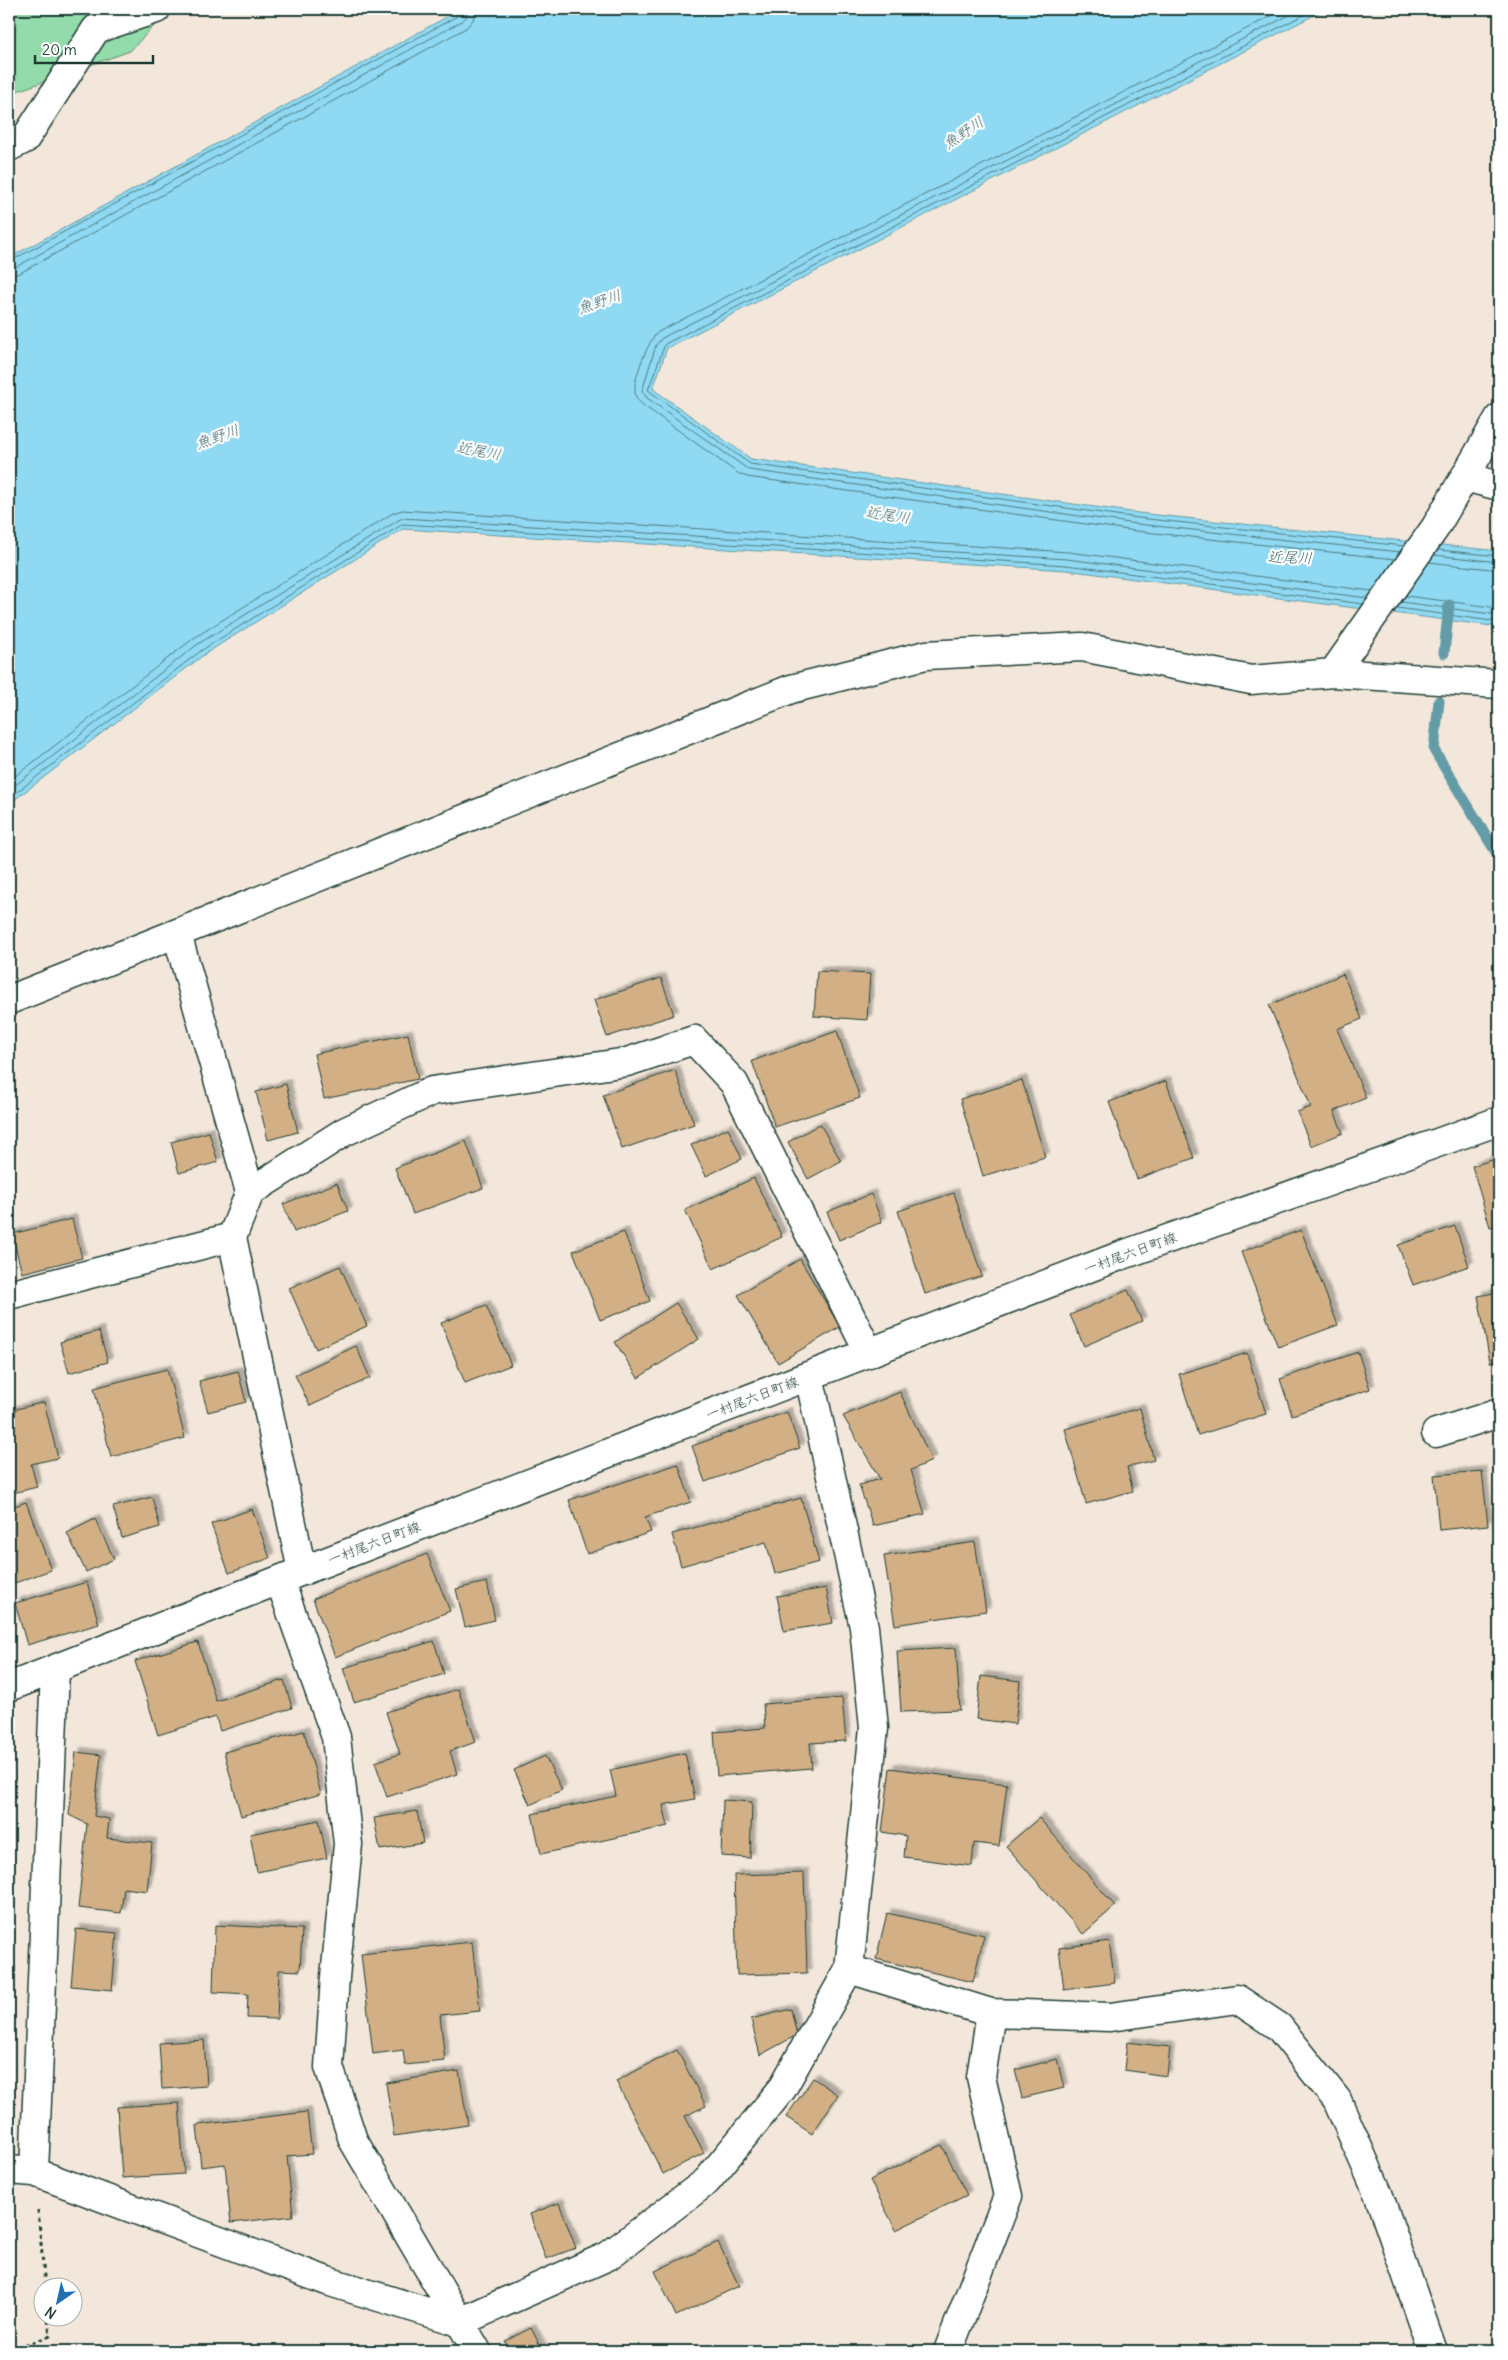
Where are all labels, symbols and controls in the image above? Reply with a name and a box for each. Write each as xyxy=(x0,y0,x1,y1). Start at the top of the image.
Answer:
scale bar xyxy=(35,32,152,64)
text: 20 m xyxy=(42,40,77,59)
water label: 魚野川 xyxy=(939,112,987,152)
water label: 魚野川 xyxy=(575,285,623,317)
water label: 魚野川 xyxy=(193,419,241,453)
water label: 近尾川 xyxy=(455,436,503,464)
water label: 近尾川 xyxy=(864,501,912,527)
water label: 近尾川 xyxy=(1267,547,1313,567)
street label: 一村尾六日町線 xyxy=(1081,1228,1179,1278)
street label: 一村尾六日町線 xyxy=(703,1372,801,1424)
street label: 一村尾六日町線 xyxy=(325,1517,423,1569)
north arrow xyxy=(32,2278,82,2328)
text: N xyxy=(42,2303,60,2323)

